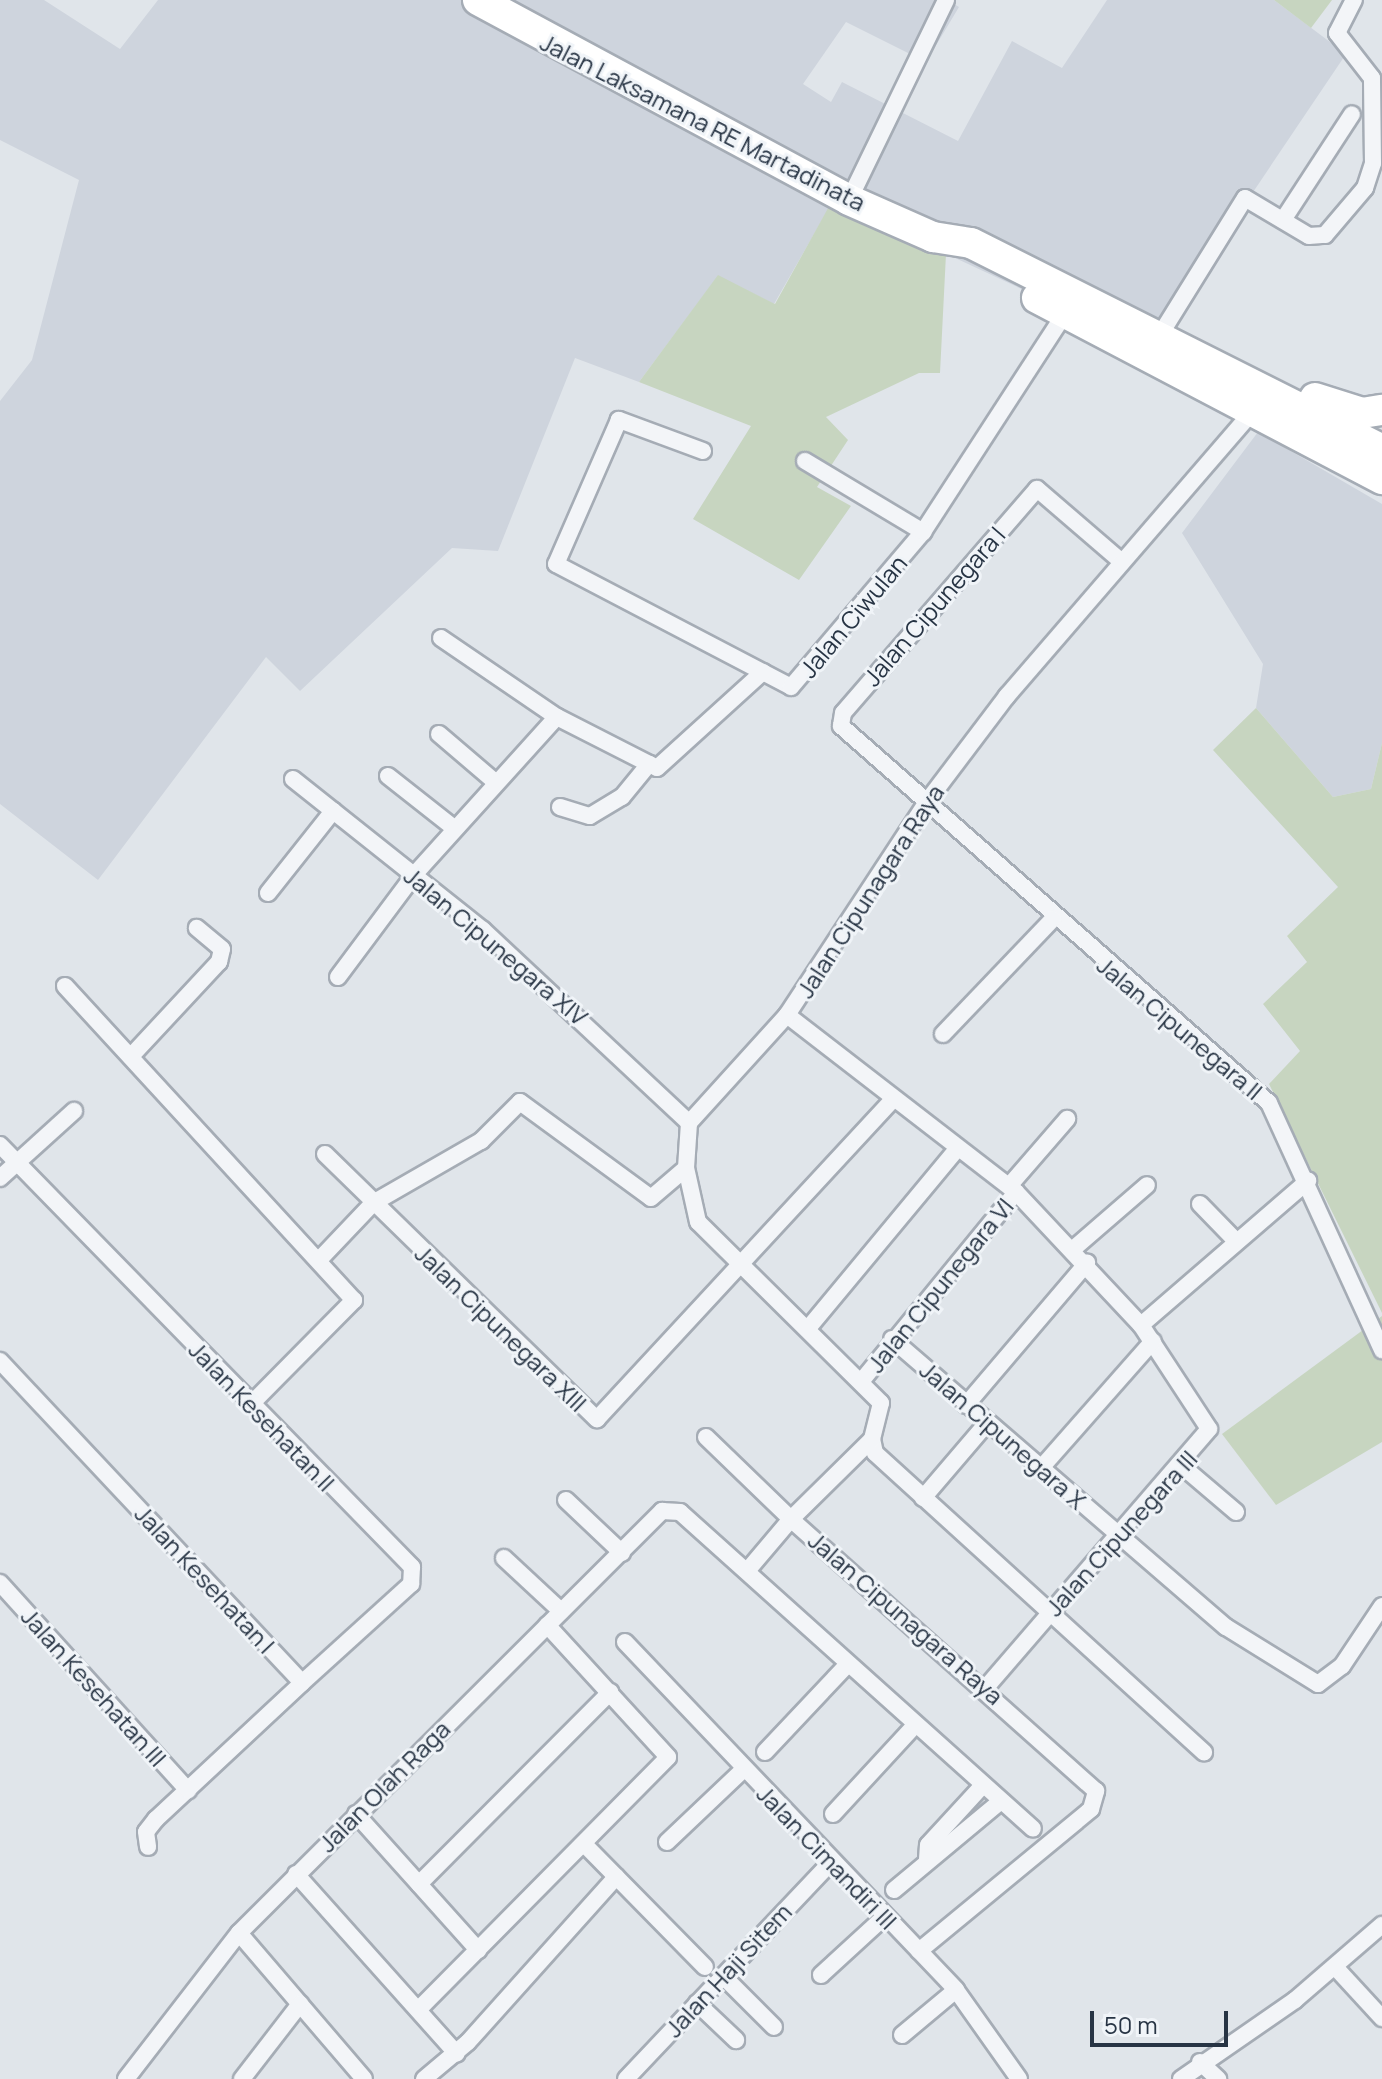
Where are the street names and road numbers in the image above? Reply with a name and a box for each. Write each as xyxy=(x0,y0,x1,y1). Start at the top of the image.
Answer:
street label: Jalan Laksamana RE Martadinata xyxy=(536,27,870,217)
street label: Jalan Cipunegara I xyxy=(857,521,1011,691)
street label: Jalan Ciwulan xyxy=(793,549,913,683)
street label: Jalan Cipunagara Raya xyxy=(790,779,950,1003)
street label: Jalan Cipunegara XIV xyxy=(399,861,593,1031)
street label: Jalan Cipunegara II xyxy=(1091,950,1269,1106)
street label: Jalan Cipunegara VI xyxy=(861,1192,1019,1378)
street label: Jalan Cipunegara XIII xyxy=(409,1239,593,1417)
street label: Jalan Kesehatan II xyxy=(183,1335,341,1497)
street label: Jalan Cipunegara X xyxy=(914,1355,1092,1515)
street label: Jalan Cipunegara III xyxy=(1039,1444,1203,1622)
street label: Jalan Kesehatan I xyxy=(129,1499,281,1659)
street label: Jalan Cipunagara Raya xyxy=(803,1526,1009,1710)
street label: Jalan Kesehatan III xyxy=(15,1602,173,1772)
street label: Jalan Olah Raga xyxy=(312,1714,456,1858)
street label: Jalan Cimandiri III xyxy=(751,1779,903,1935)
street label: Jalan Haji Sitem xyxy=(659,1897,797,2043)

